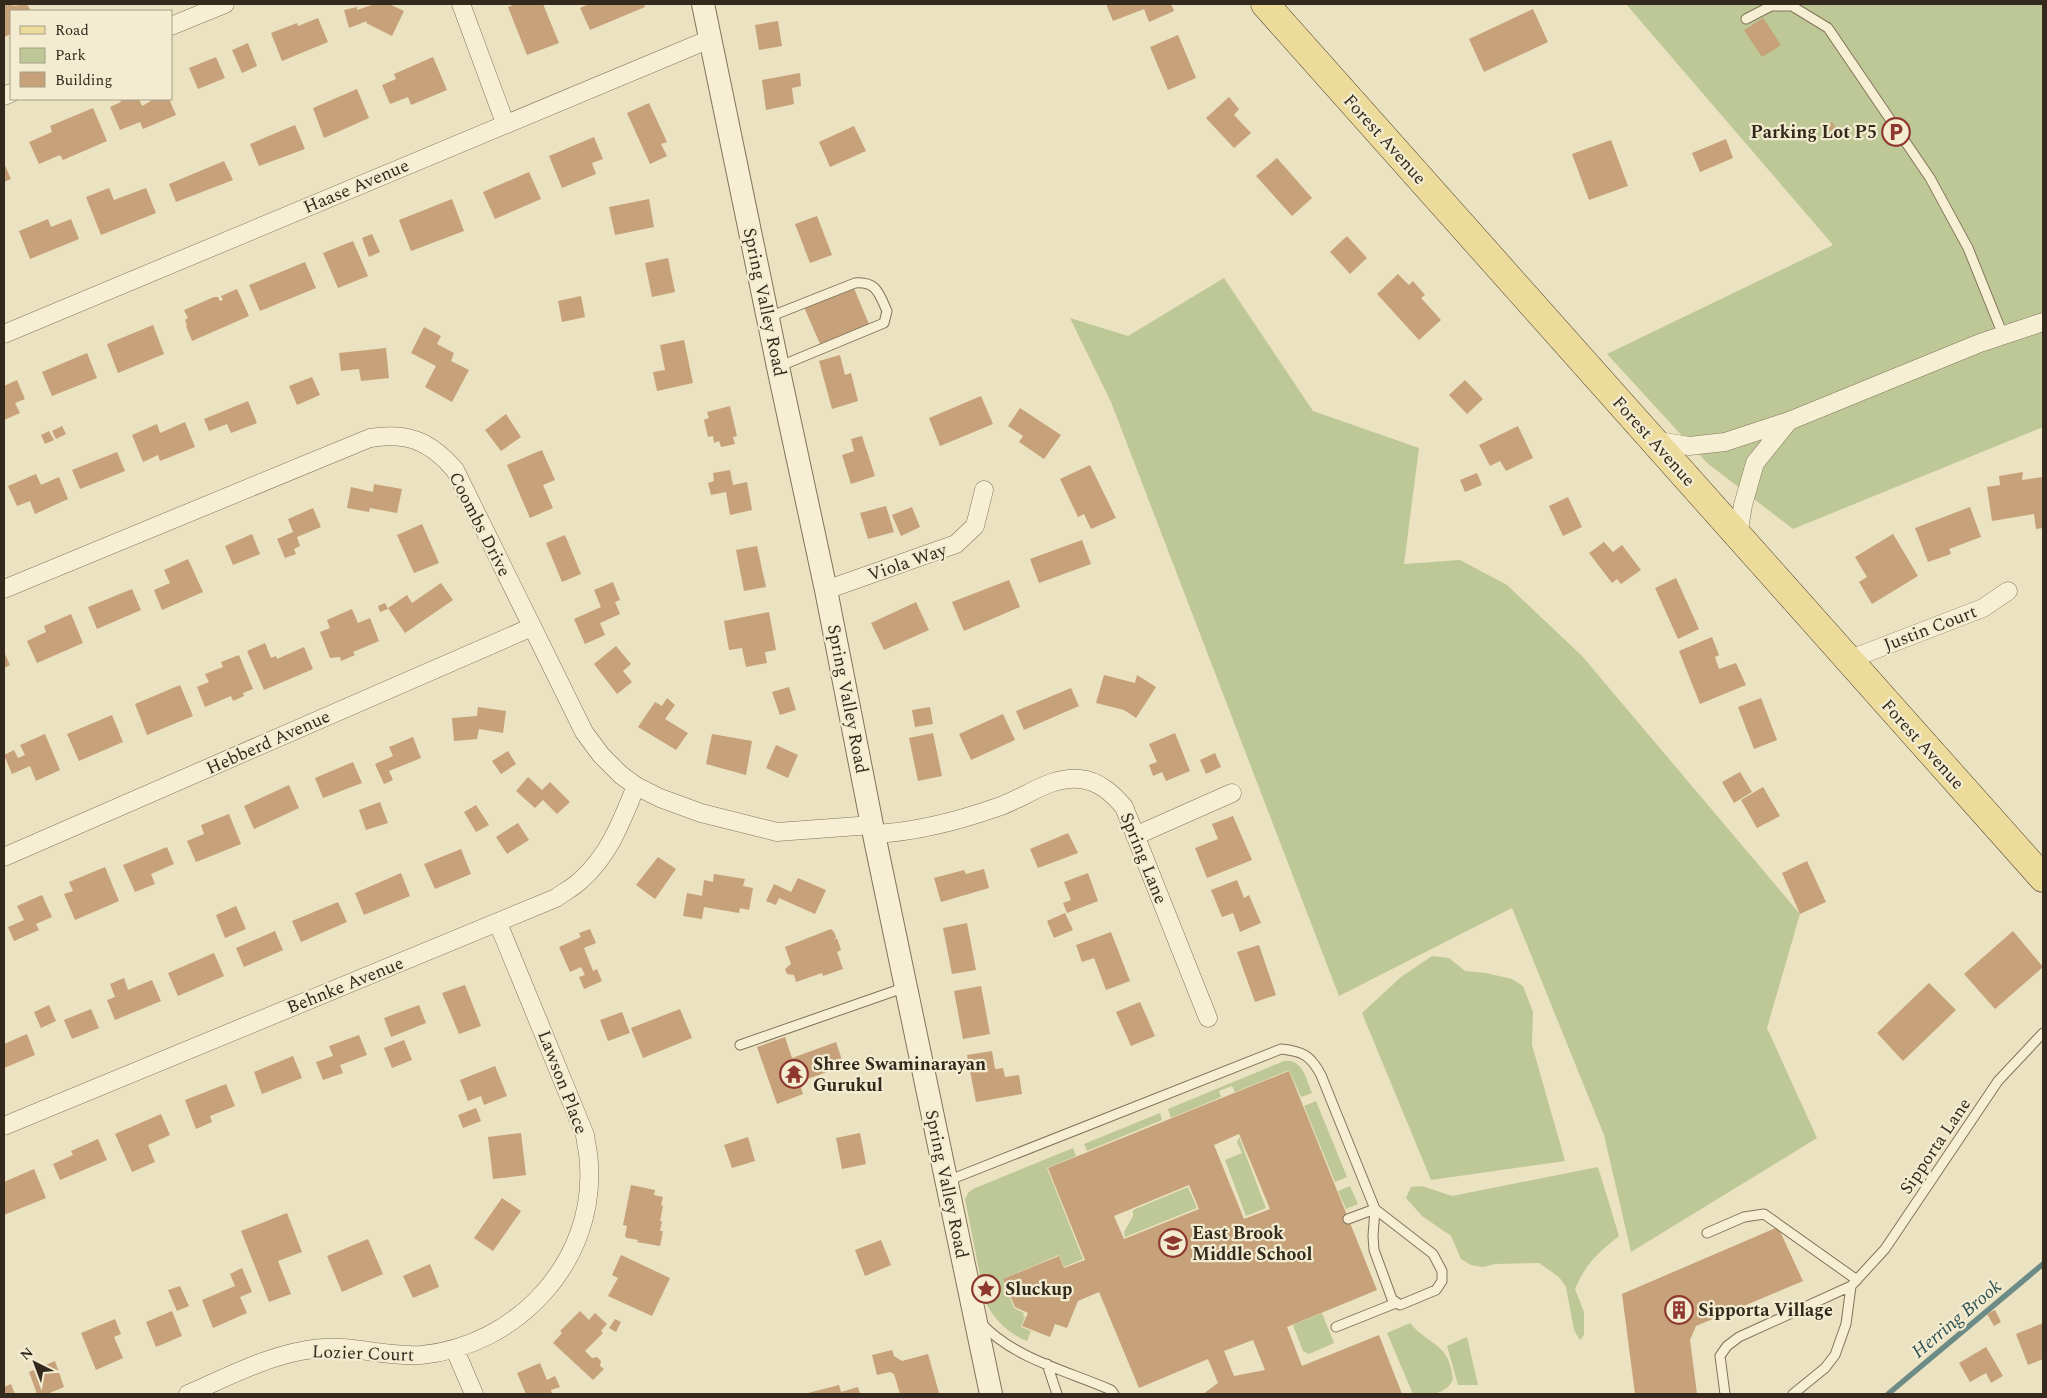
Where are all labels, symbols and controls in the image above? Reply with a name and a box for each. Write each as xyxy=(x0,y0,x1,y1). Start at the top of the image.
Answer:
legend xyxy=(10,10,172,100)
text: Road xyxy=(55,19,89,42)
text: Park xyxy=(55,44,86,67)
text: Building xyxy=(55,69,112,92)
street label: Forest Avenue xyxy=(1336,88,1433,191)
parking icon: Parking Lot P5 xyxy=(1881,117,1911,147)
place label: Parking Lot P5 xyxy=(1751,119,1877,146)
street label: Haase Avenue xyxy=(299,152,413,221)
street label: Spring Valley Road xyxy=(736,225,793,379)
street label: Forest Avenue xyxy=(1605,390,1702,493)
street label: Coombs Drive xyxy=(442,467,518,581)
street label: Viola Way xyxy=(864,536,952,589)
street label: Justin Court xyxy=(1880,598,1981,659)
street label: Spring Valley Road xyxy=(820,622,875,776)
street label: Forest Avenue xyxy=(1874,693,1971,796)
street label: Hebberd Avenue xyxy=(202,703,335,782)
street label: Spring Lane xyxy=(1113,808,1174,908)
street label: Behnke Avenue xyxy=(283,950,408,1021)
street label: Lawson Place xyxy=(530,1026,595,1138)
place label: Shree Swaminarayan Gurukul xyxy=(813,1051,986,1099)
temple icon: Shree Swaminarayan Gurukul xyxy=(779,1059,809,1089)
street label: Sipporta Lane xyxy=(1893,1092,1978,1200)
street label: Spring Valley Road xyxy=(918,1107,975,1261)
place label: East Brook Middle School xyxy=(1192,1220,1312,1268)
school or university icon: East Brook Middle School xyxy=(1158,1228,1188,1258)
water label: Herring Brook xyxy=(1905,1273,2009,1366)
place icon: Sluckup xyxy=(971,1274,1001,1304)
place label: Sluckup xyxy=(1005,1276,1072,1303)
building icon: Sipporta Village xyxy=(1664,1295,1694,1325)
place label: Sipporta Village xyxy=(1698,1297,1833,1324)
north arrow xyxy=(10,1338,60,1388)
street label: Lozier Court xyxy=(312,1338,414,1369)
text: N xyxy=(15,1342,38,1365)

